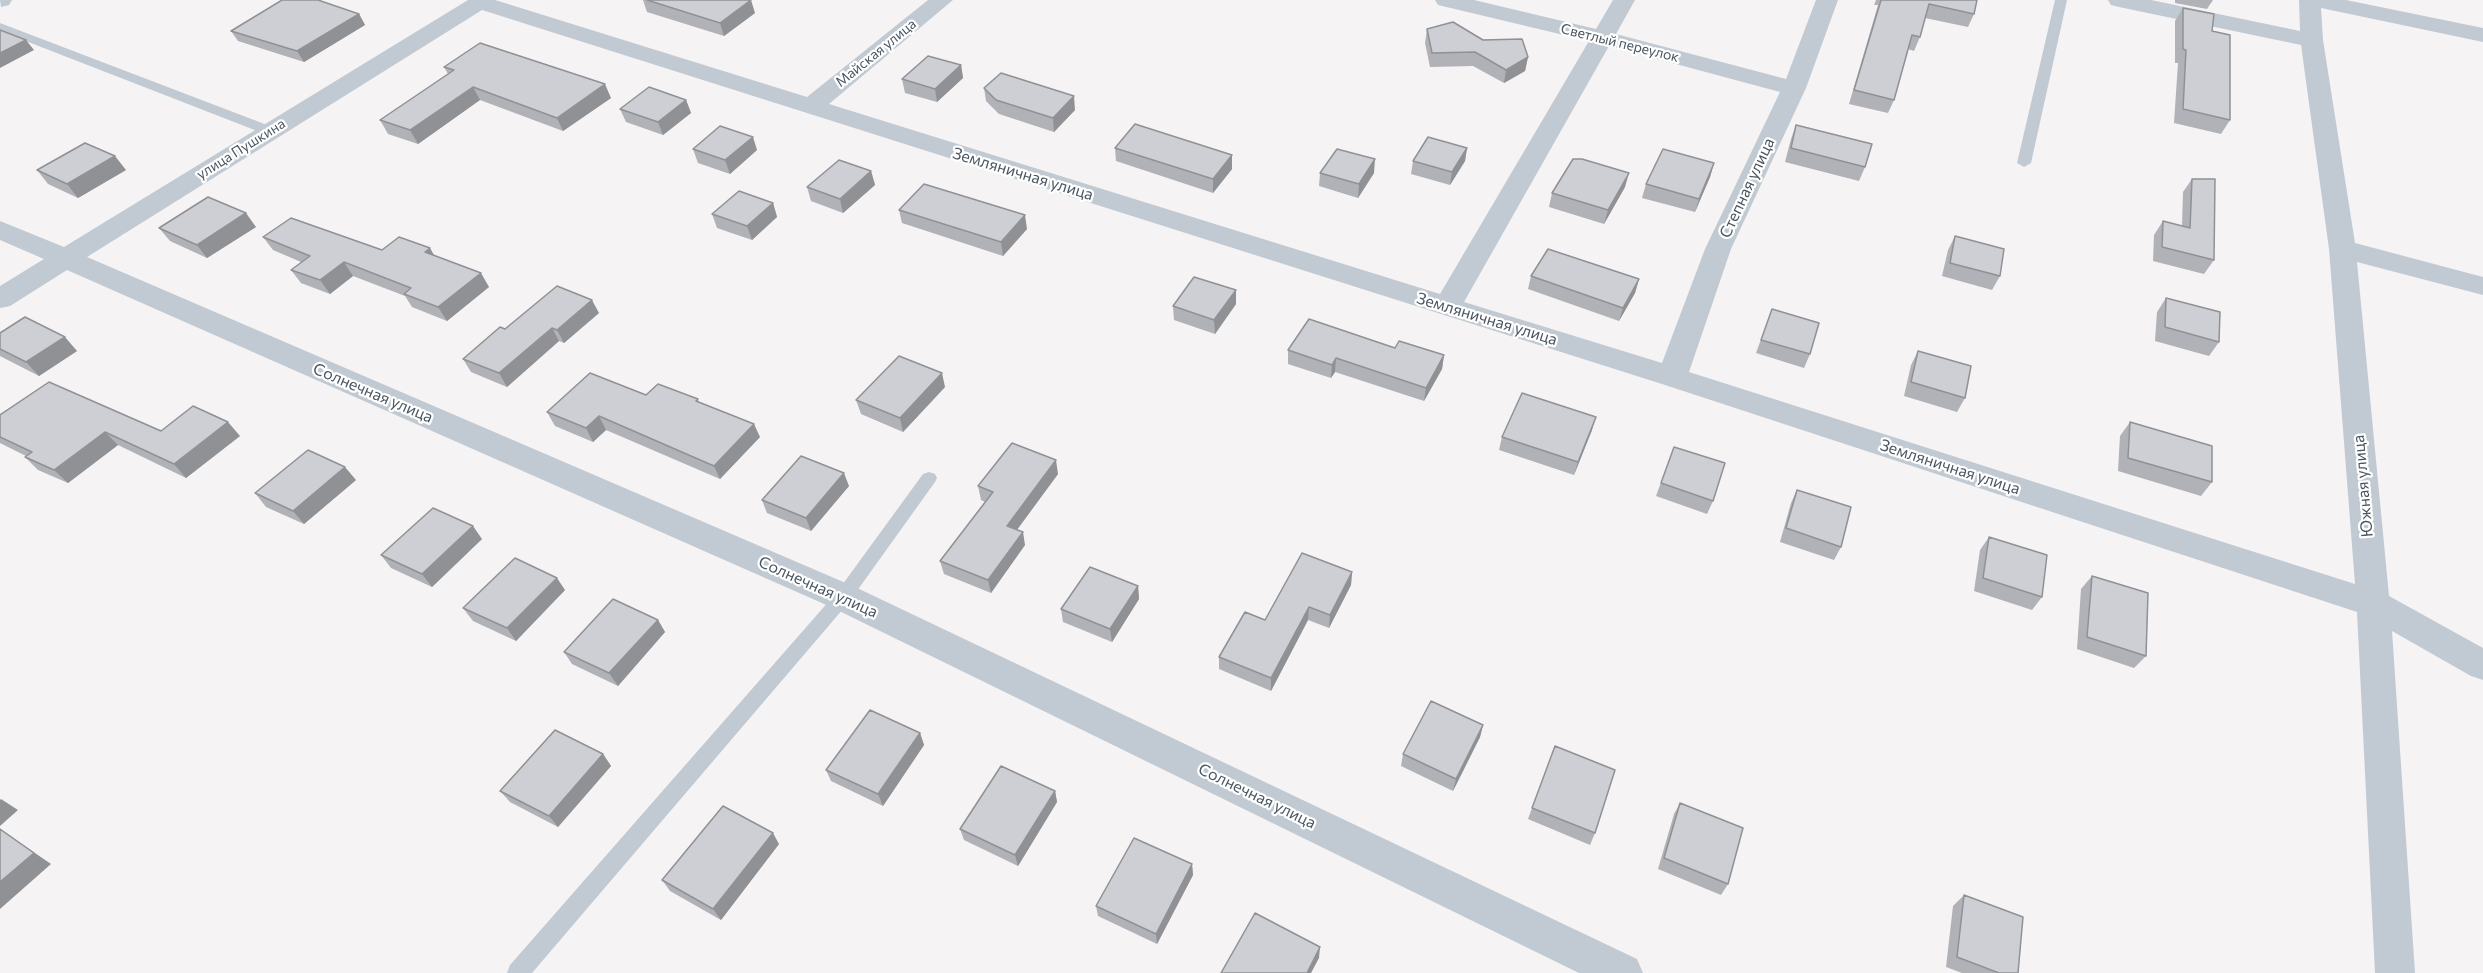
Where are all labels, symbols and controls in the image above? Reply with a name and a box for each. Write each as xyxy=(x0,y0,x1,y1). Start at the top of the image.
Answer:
street label: Майская улица xyxy=(832,15,920,91)
street label: Светлый переулок xyxy=(1559,20,1681,66)
street label: улица Пушкина xyxy=(194,115,288,183)
street label: Степная улица xyxy=(1715,135,1779,241)
street label: Земляничная улица xyxy=(950,143,1096,205)
street label: Земляничная улица xyxy=(1414,288,1560,350)
street label: Солнечная улица xyxy=(310,359,436,427)
street label: Южная улица xyxy=(2349,434,2377,538)
street label: Земляничная улица xyxy=(1878,435,2022,499)
street label: Солнечная улица xyxy=(755,552,881,622)
street label: Солнечная улица xyxy=(1195,759,1319,833)

